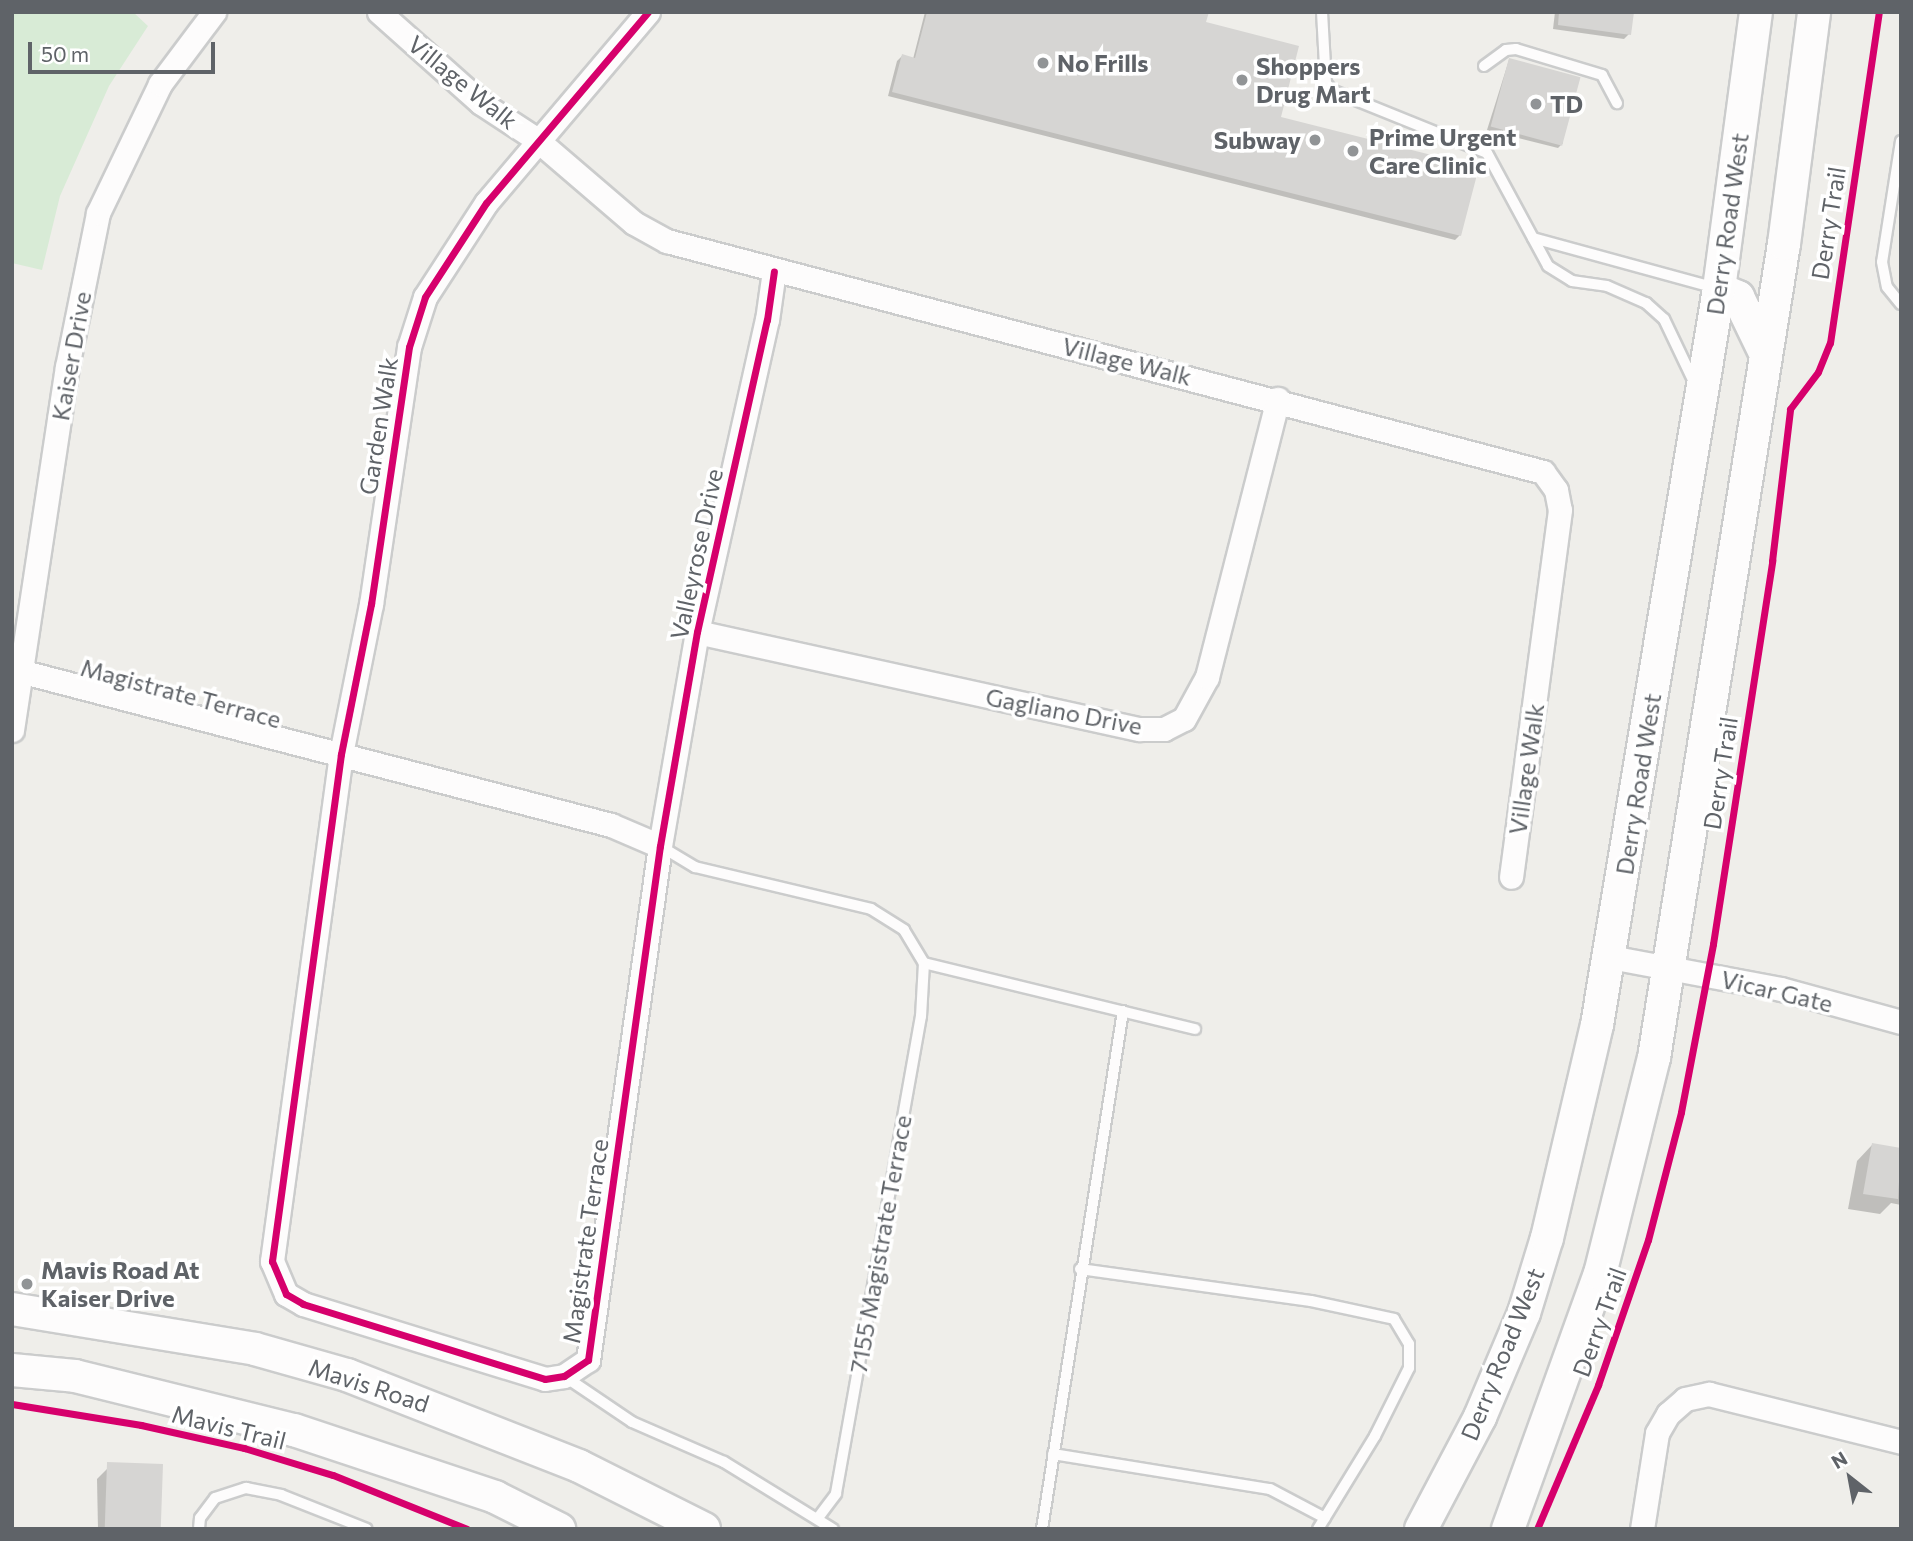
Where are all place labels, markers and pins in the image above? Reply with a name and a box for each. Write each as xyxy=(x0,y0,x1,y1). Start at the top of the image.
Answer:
place label: No Frills xyxy=(1057,49,1148,77)
place label: Shoppers Drug Mart xyxy=(1256,52,1371,108)
marker: No Frills xyxy=(1035,55,1051,71)
marker: Shoppers Drug Mart xyxy=(1234,72,1250,88)
place label: TD xyxy=(1550,90,1583,118)
marker: TD xyxy=(1528,96,1544,112)
place label: Prime Urgent Care Clinic xyxy=(1369,123,1516,179)
place label: Subway xyxy=(1214,126,1301,154)
marker: Subway xyxy=(1307,132,1323,148)
marker: Prime Urgent Care Clinic xyxy=(1343,141,1363,161)
place label: Mavis Road At Kaiser Drive xyxy=(41,1256,199,1312)
marker: Mavis Road At Kaiser Drive xyxy=(19,1276,35,1292)

